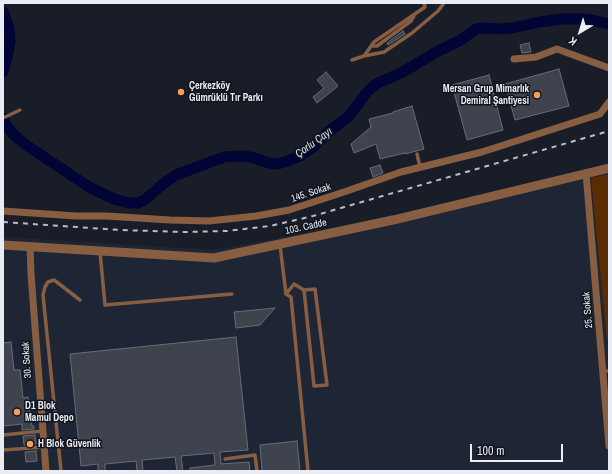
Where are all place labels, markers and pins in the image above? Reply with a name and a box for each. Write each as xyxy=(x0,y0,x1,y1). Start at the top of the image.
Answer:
place label: Çerkezköy Gümrüklü Tır Parkı xyxy=(189,80,263,104)
place label: Mersan Grup Mimarlık Demiral Şantiyesi xyxy=(443,83,529,106)
marker: Çerkezköy Gümrüklü Tır Parkı xyxy=(176,87,186,97)
marker: Mersan Grup Mimarlık Demiral Şantiyesi xyxy=(532,90,542,100)
place label: D1 Blok Mamul Depo xyxy=(25,400,74,424)
marker: D1 Blok Mamul Depo xyxy=(12,407,22,417)
place label: H Blok Güvenlik xyxy=(38,438,101,450)
marker: H Blok Güvenlik xyxy=(25,439,35,449)

